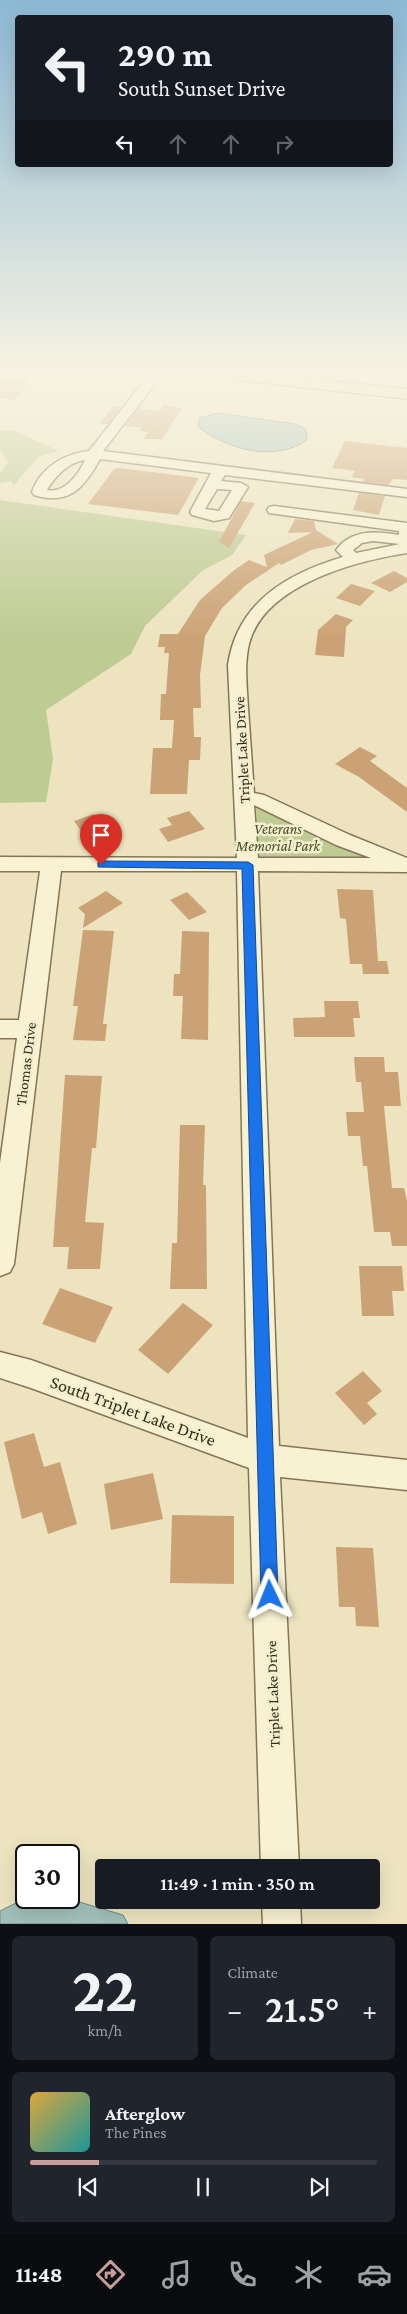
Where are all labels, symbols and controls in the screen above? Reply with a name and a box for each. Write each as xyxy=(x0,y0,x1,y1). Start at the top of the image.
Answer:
icon: left xyxy=(35,35,100,100)
text: 290 m xyxy=(118,35,212,74)
text: South Sunset Drive xyxy=(118,76,285,101)
icon: left xyxy=(111,130,139,158)
icon: ahead xyxy=(164,130,192,158)
icon: ahead xyxy=(217,130,245,158)
icon: right xyxy=(270,130,298,158)
street label: Triplet Lake Drive xyxy=(231,696,254,804)
pin xyxy=(80,814,122,865)
icon: arrive xyxy=(87,821,115,849)
park label: Veterans Memorial Park xyxy=(235,821,322,854)
street label: Thomas Drive xyxy=(13,1021,39,1107)
street label: South Triplet Lake Drive xyxy=(48,1372,218,1450)
position arrow xyxy=(243,1568,295,1620)
street label: Triplet Lake Drive xyxy=(263,1640,284,1748)
speed limit sign: 30 xyxy=(15,1844,80,1909)
text: 11:49 · 1 min · 350 m xyxy=(160,1873,315,1894)
text: 22 xyxy=(72,1953,137,2025)
text: Climate xyxy=(228,1964,278,1981)
text: 21.5° xyxy=(265,1988,339,2030)
text: − xyxy=(228,1995,242,2026)
text: + xyxy=(362,1995,377,2026)
text: km/h xyxy=(88,2022,122,2039)
text: Afterglow xyxy=(105,2103,185,2124)
text: The Pines xyxy=(105,2124,166,2141)
icon: previous xyxy=(74,2173,102,2201)
icon: pause xyxy=(189,2173,217,2201)
icon: next xyxy=(305,2173,333,2201)
icon: directions xyxy=(93,2257,128,2292)
icon: music xyxy=(159,2257,194,2292)
icon: phone xyxy=(225,2257,260,2292)
icon: climate xyxy=(291,2257,326,2292)
icon: car xyxy=(357,2257,392,2292)
text: 11:48 xyxy=(15,2262,63,2287)

